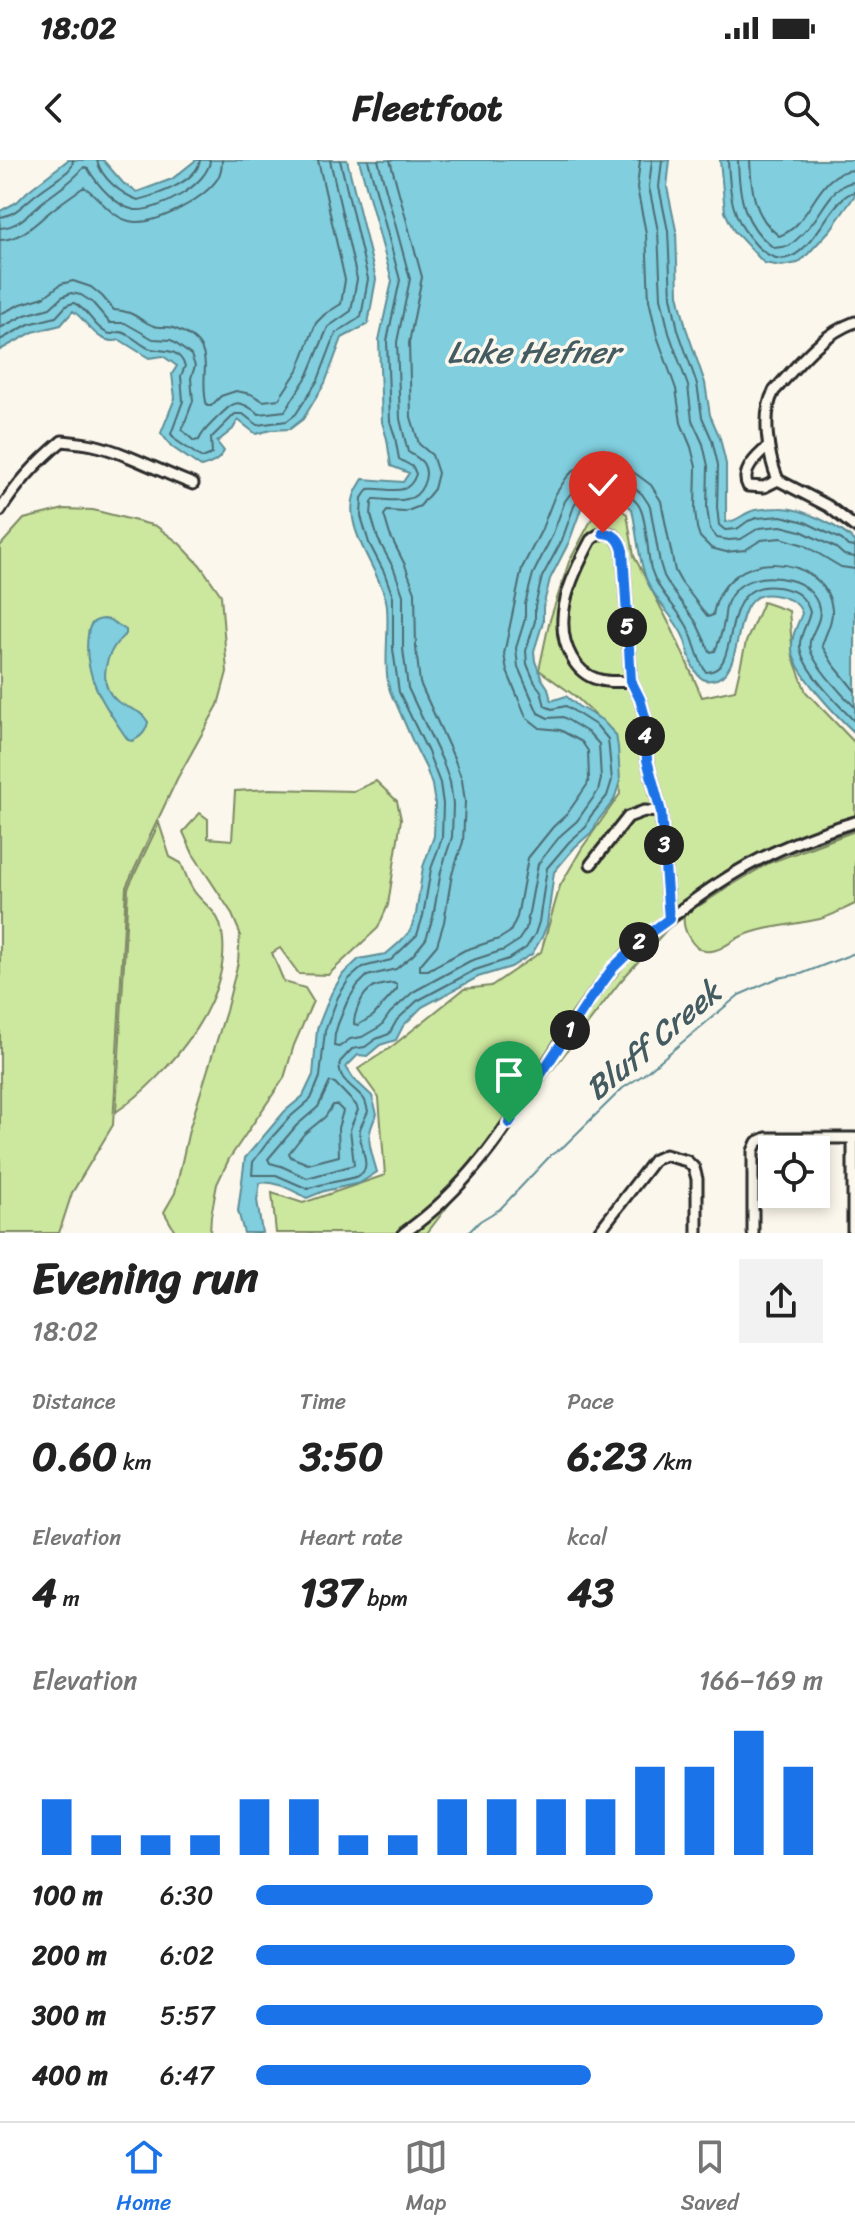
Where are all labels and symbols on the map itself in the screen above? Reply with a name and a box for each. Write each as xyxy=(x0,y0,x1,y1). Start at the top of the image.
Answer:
water label: Lake Hefner xyxy=(447,324,625,381)
pin xyxy=(569,451,637,533)
pin: 5 xyxy=(607,607,647,647)
pin: 4 xyxy=(625,716,665,756)
pin: 3 xyxy=(644,825,684,865)
pin: 2 xyxy=(619,922,659,962)
water label: Bluff Creek xyxy=(572,964,736,1115)
pin: 1 xyxy=(550,1010,590,1050)
pin xyxy=(475,1041,543,1123)

